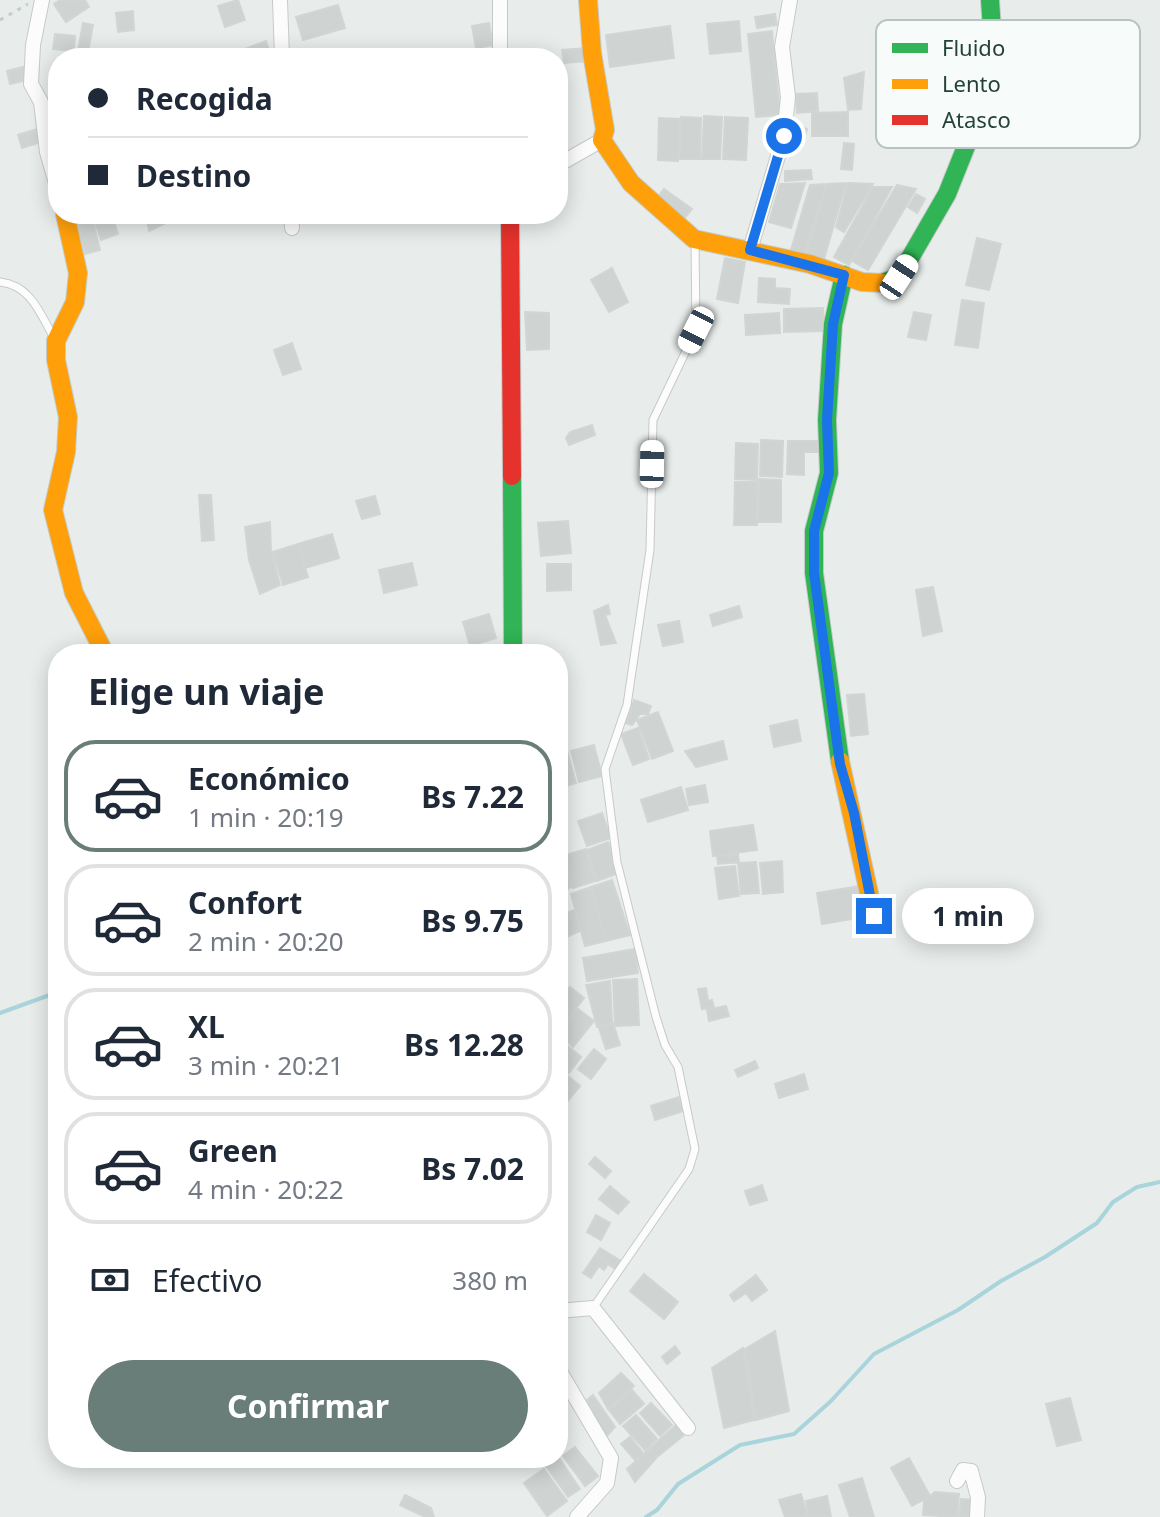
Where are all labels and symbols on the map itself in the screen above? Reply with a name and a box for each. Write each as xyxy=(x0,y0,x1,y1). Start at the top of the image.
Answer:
legend xyxy=(876,20,1140,148)
text: Fluido xyxy=(942,32,1005,62)
text: Lento xyxy=(942,68,1001,98)
text: Atasco xyxy=(942,104,1011,134)
route start xyxy=(766,118,802,154)
car xyxy=(876,250,922,304)
car xyxy=(674,303,718,357)
car xyxy=(640,440,664,488)
callout: 1 min xyxy=(902,888,1034,944)
route end xyxy=(856,898,892,934)

